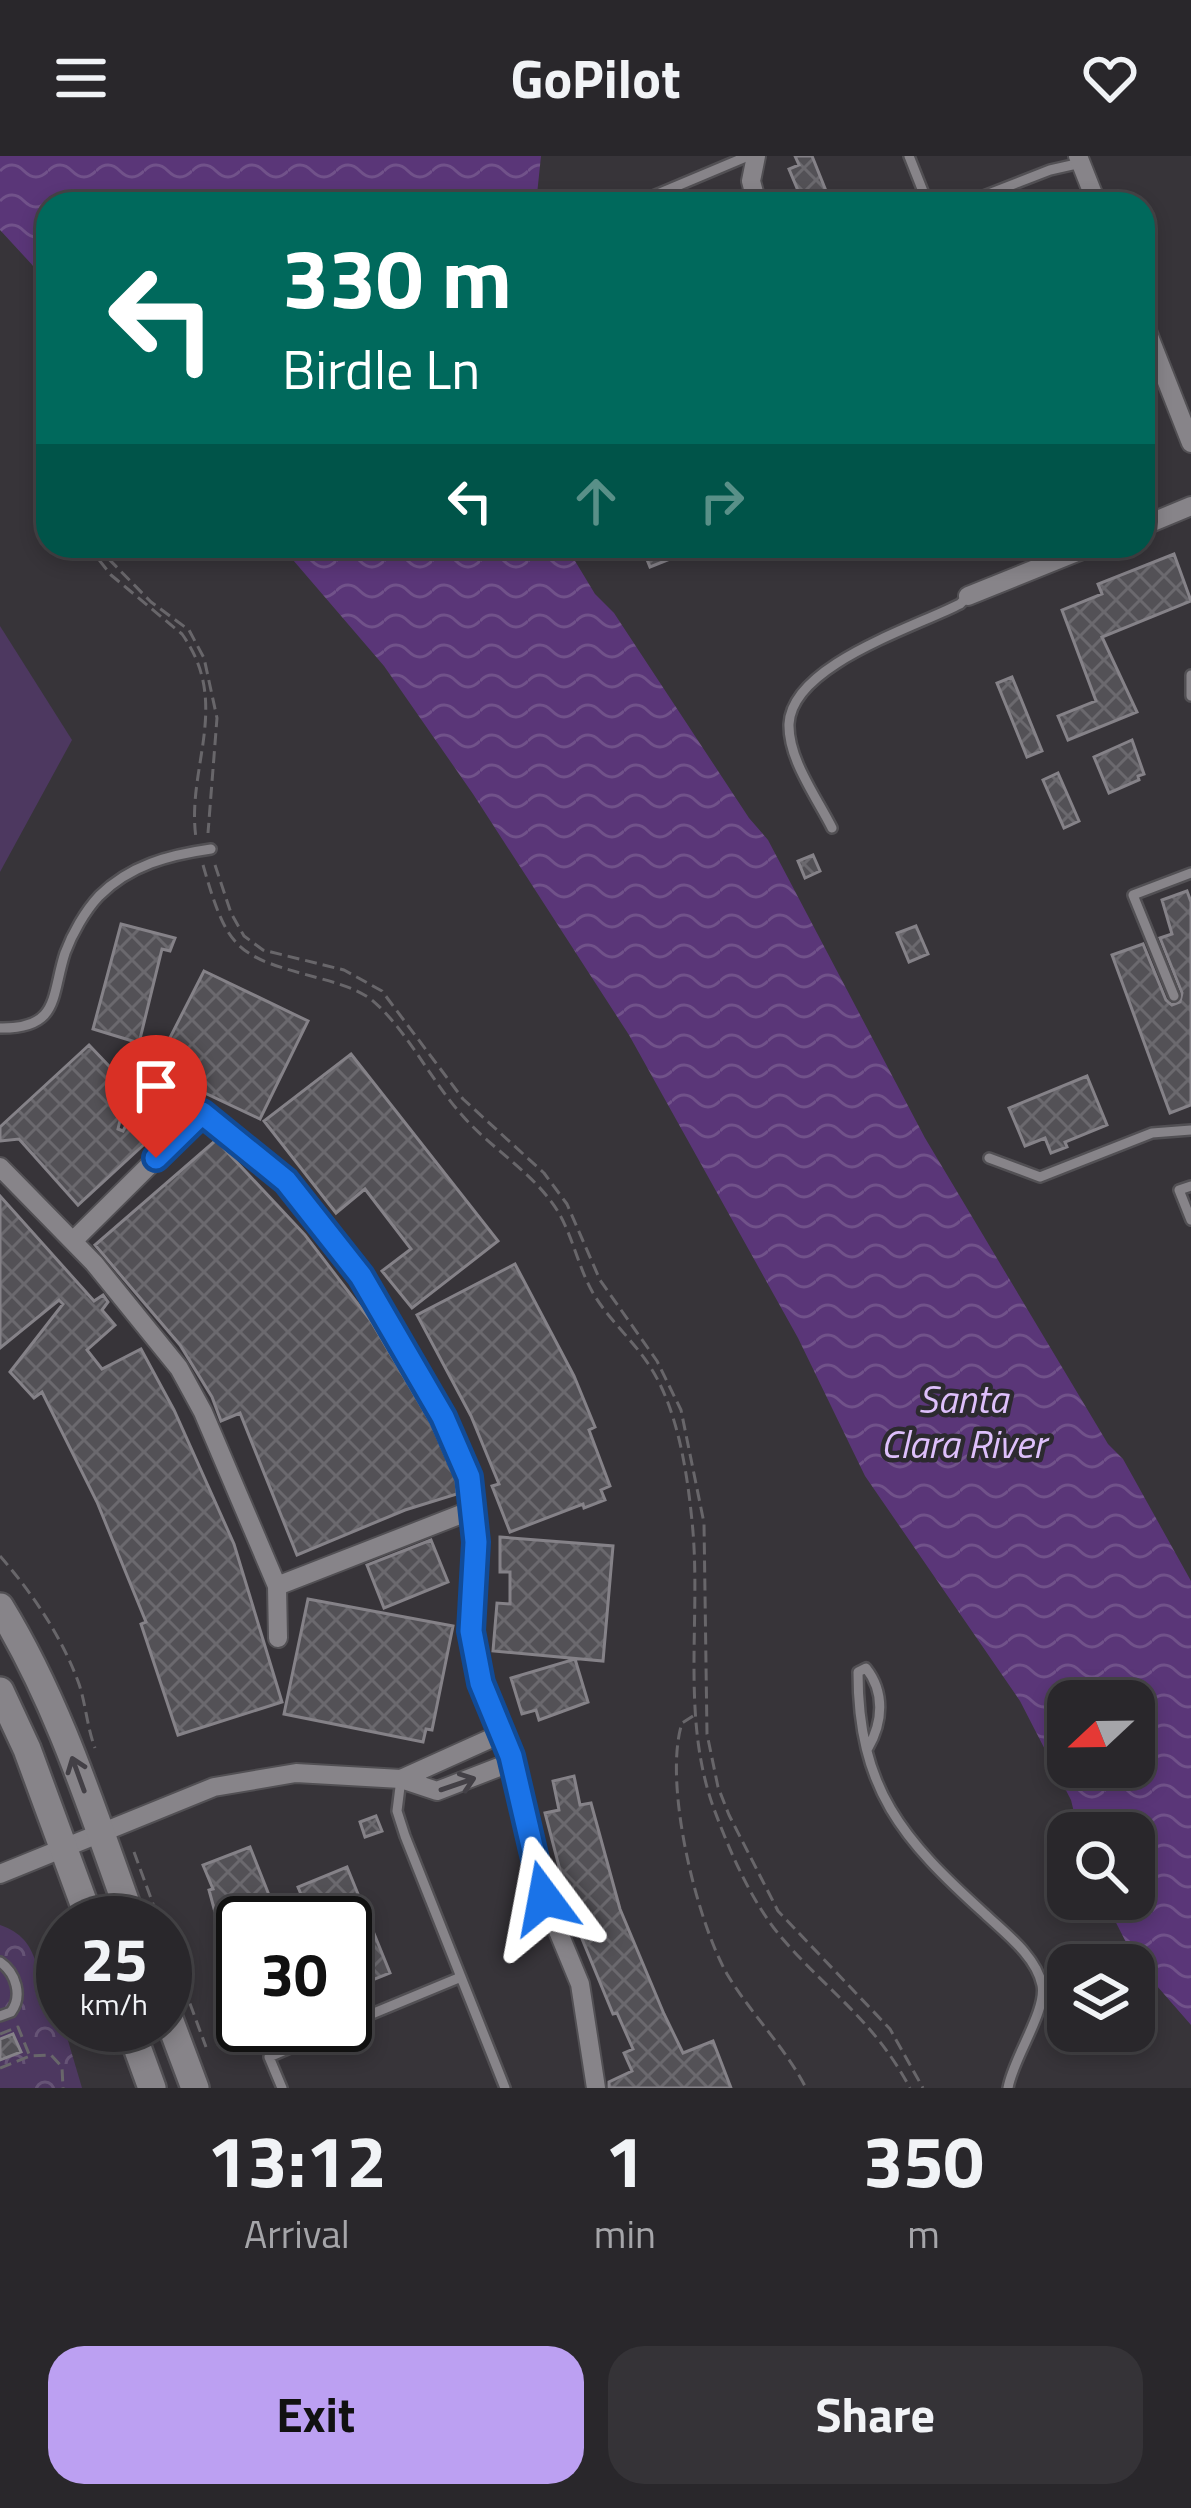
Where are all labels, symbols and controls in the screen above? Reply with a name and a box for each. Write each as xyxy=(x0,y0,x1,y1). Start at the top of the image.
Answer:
text: GoPilot xyxy=(510,37,681,119)
icon: menu xyxy=(48,45,114,111)
icon: heart xyxy=(1077,45,1143,111)
text: 330 m xyxy=(282,213,512,341)
icon: left xyxy=(84,240,240,396)
text: Birdle Ln xyxy=(282,328,480,410)
icon: left xyxy=(437,468,503,534)
icon: ahead xyxy=(563,468,629,534)
icon: right xyxy=(689,468,755,534)
pin xyxy=(105,1035,207,1158)
icon: arrive xyxy=(123,1053,189,1119)
water label: Santa Clara River xyxy=(880,1369,1050,1473)
north arrow xyxy=(1047,1680,1155,1788)
map controls xyxy=(1047,1680,1155,2052)
one-way arrow xyxy=(66,1756,87,1793)
one-way arrow xyxy=(438,1771,476,1793)
button: search xyxy=(1047,1812,1155,1920)
position arrow xyxy=(481,1835,607,1961)
speed limit sign: 30 xyxy=(216,1896,372,2052)
text: 25 xyxy=(80,1913,148,2004)
button: layers xyxy=(1047,1944,1155,2052)
text: km/h xyxy=(80,1981,148,2027)
text: 13:12 xyxy=(207,2105,387,2215)
text: 1 xyxy=(605,2105,645,2215)
text: 350 xyxy=(863,2105,984,2215)
text: Arrival xyxy=(244,2204,350,2263)
text: min xyxy=(594,2204,656,2263)
text: m xyxy=(907,2204,940,2263)
button: Exit xyxy=(48,2346,584,2484)
button: Share xyxy=(608,2346,1143,2484)

